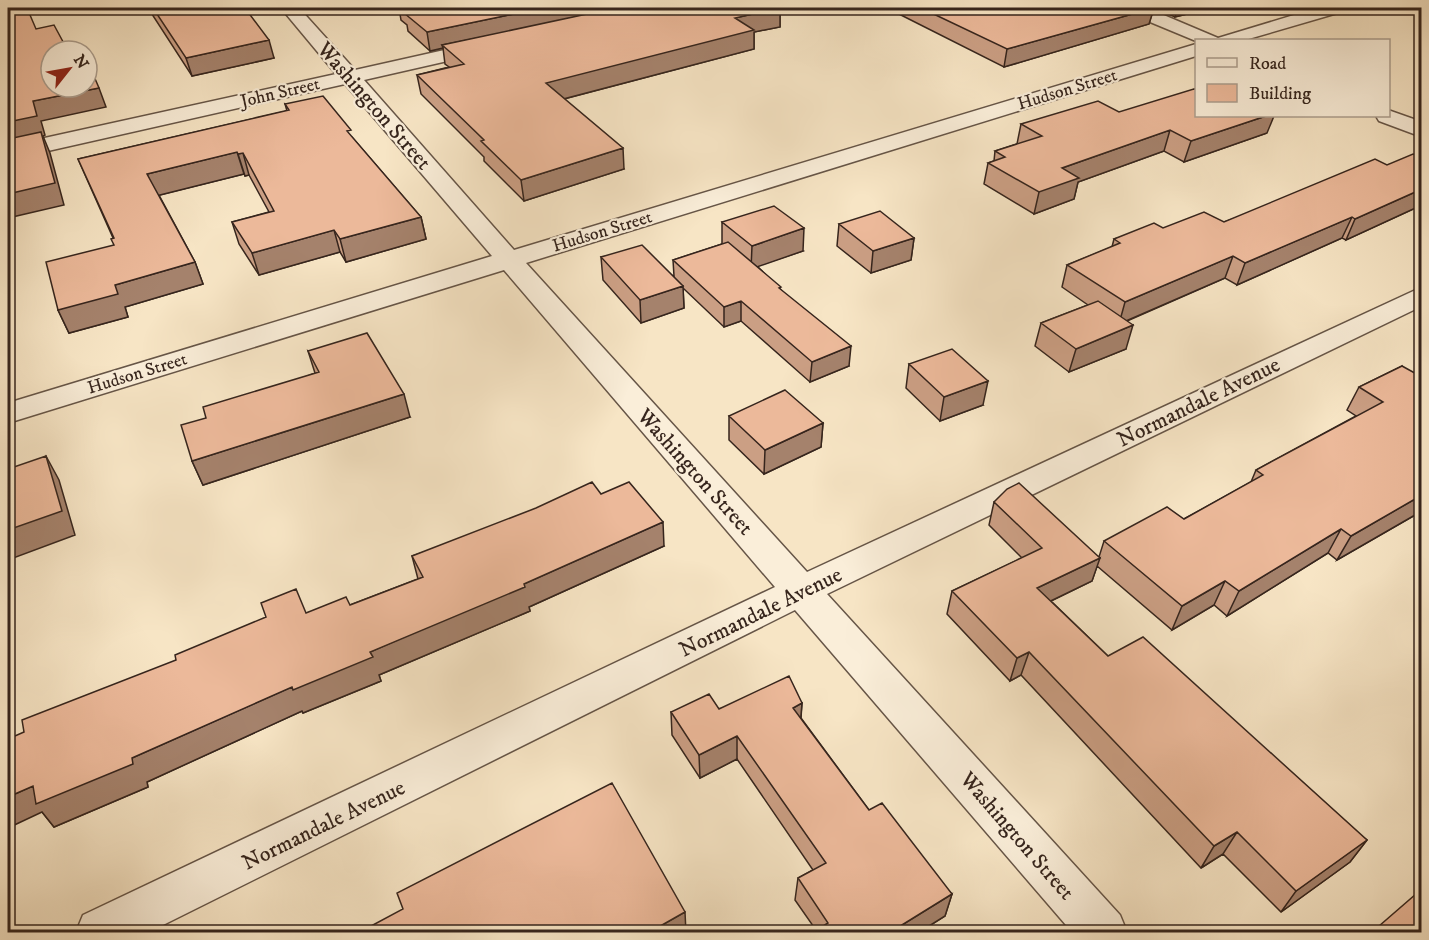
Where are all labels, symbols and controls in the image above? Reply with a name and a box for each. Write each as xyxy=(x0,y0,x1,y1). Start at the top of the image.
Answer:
street label: Washington Street xyxy=(310,36,437,176)
north arrow xyxy=(39,39,99,99)
legend xyxy=(1195,39,1390,117)
text: N xyxy=(69,51,93,73)
text: Road xyxy=(1249,53,1286,75)
street label: Hudson Street xyxy=(1015,64,1120,116)
street label: John Street xyxy=(236,73,322,113)
text: Building xyxy=(1249,83,1311,105)
street label: Hudson Street xyxy=(550,206,655,258)
street label: Hudson Street xyxy=(85,348,190,400)
street label: Normandale Avenue xyxy=(1113,351,1284,453)
street label: Washington Street xyxy=(630,402,759,541)
street label: Normandale Avenue xyxy=(675,561,846,663)
street label: Washington Street xyxy=(953,766,1080,906)
street label: Normandale Avenue xyxy=(238,774,409,876)

